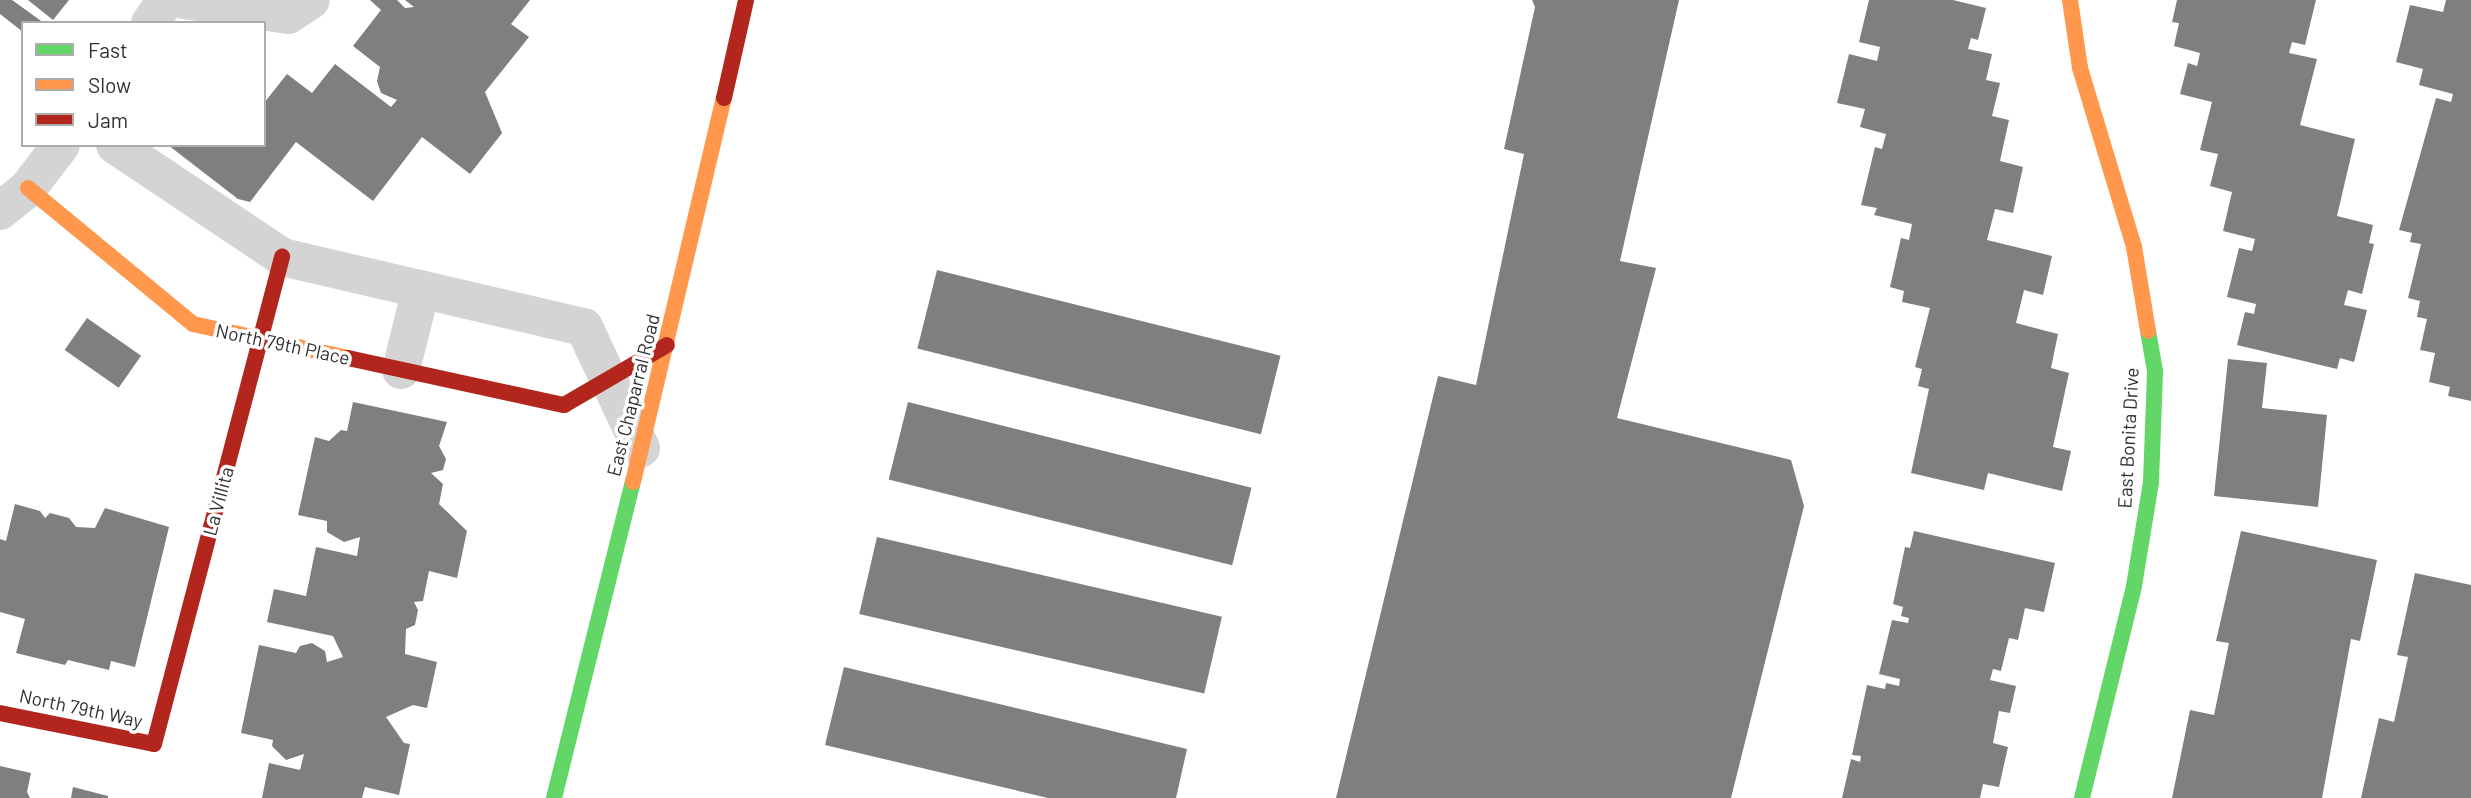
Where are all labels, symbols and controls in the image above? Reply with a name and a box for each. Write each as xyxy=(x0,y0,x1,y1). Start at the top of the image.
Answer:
legend xyxy=(21,21,266,147)
text: Fast xyxy=(88,37,128,62)
text: Slow xyxy=(88,72,131,97)
text: Jam xyxy=(88,107,128,132)
street label: East Chaparral Road xyxy=(602,312,664,478)
street label: North 79th Place xyxy=(214,319,352,369)
street label: East Bonita Drive xyxy=(2113,367,2143,509)
street label: La Villita xyxy=(198,464,238,538)
street label: North 79th Way xyxy=(17,684,145,732)

